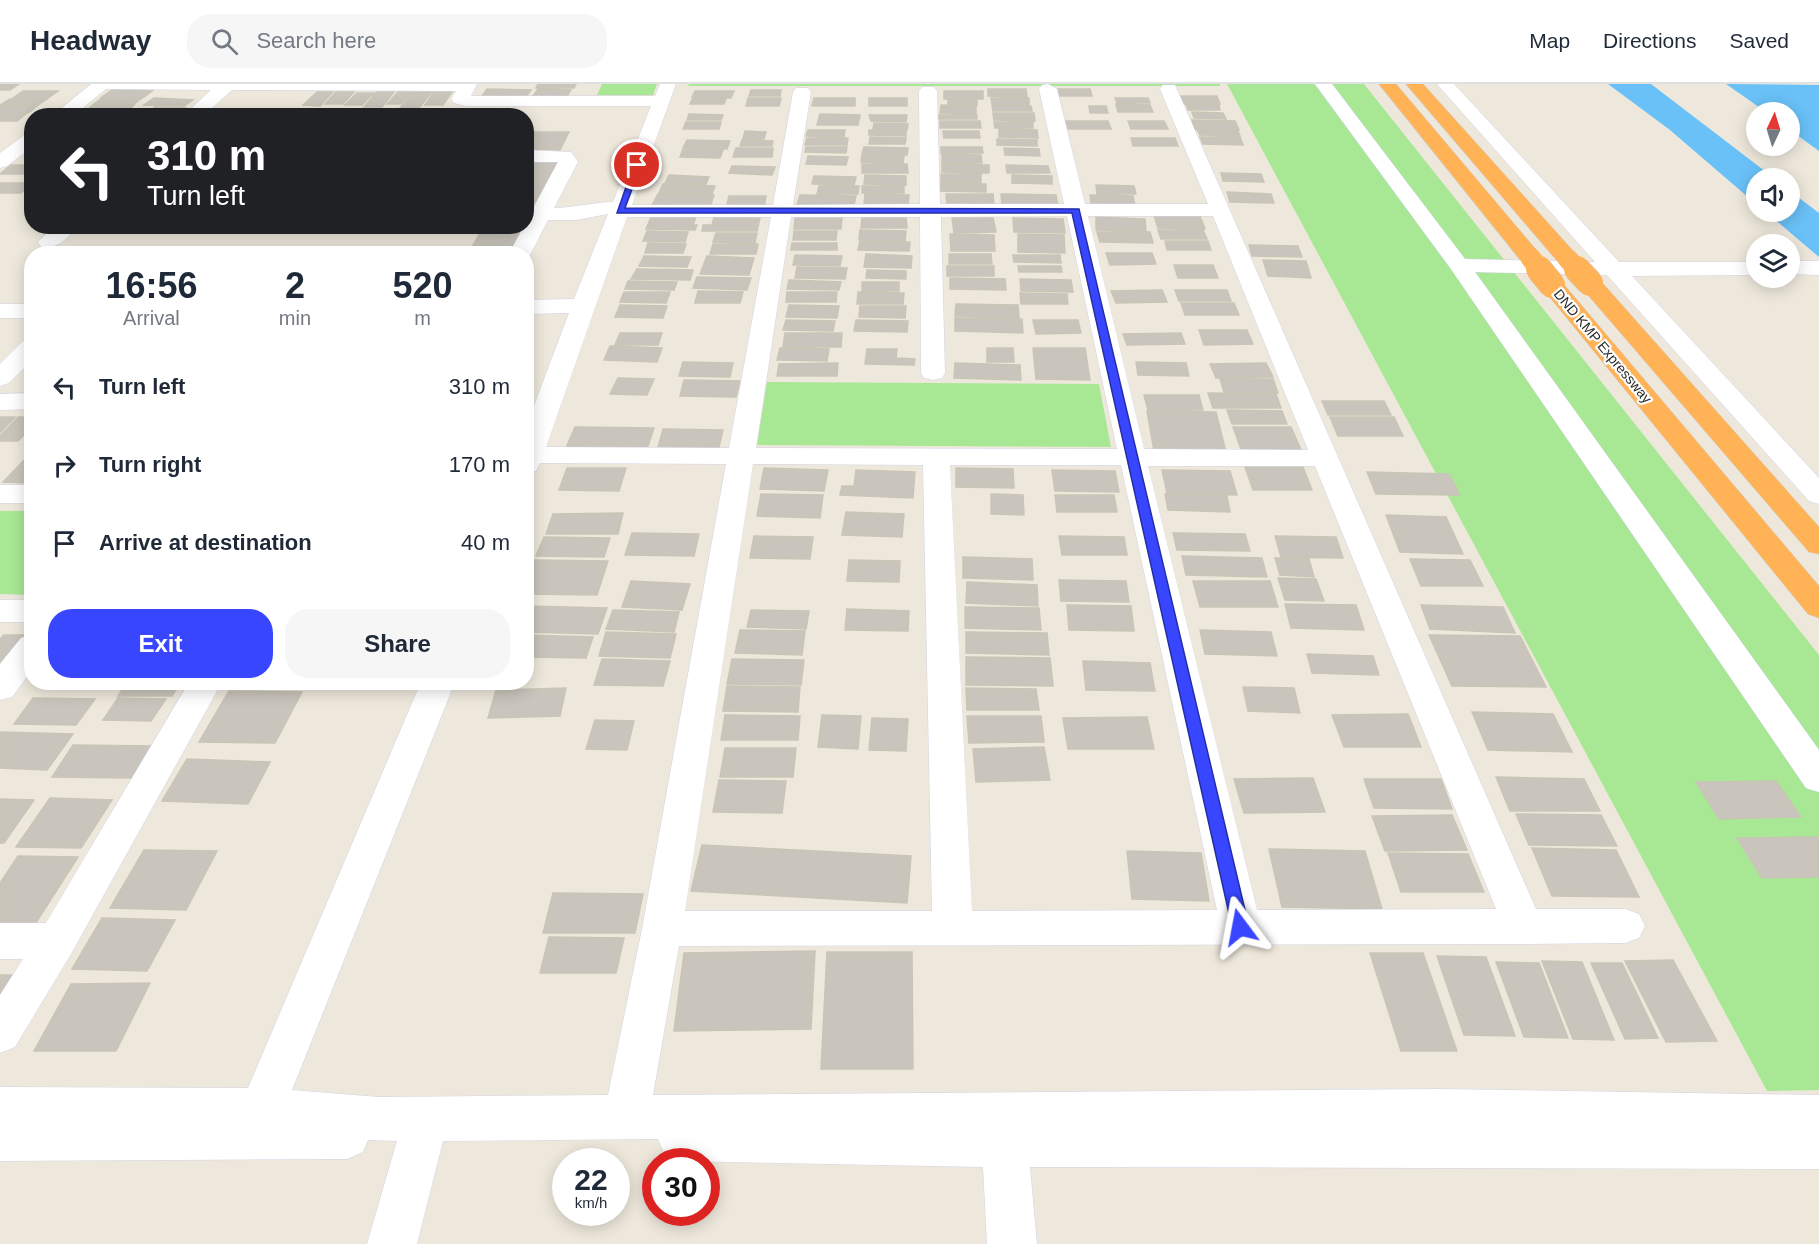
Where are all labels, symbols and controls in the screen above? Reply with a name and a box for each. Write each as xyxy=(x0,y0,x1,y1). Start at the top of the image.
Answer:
search box xyxy=(187,14,607,68)
text: Headway xyxy=(30,25,151,56)
icon: search xyxy=(208,25,241,58)
text: Search here xyxy=(256,28,376,53)
text: Map xyxy=(1529,29,1570,52)
text: Directions xyxy=(1603,29,1696,52)
text: Saved xyxy=(1729,29,1789,52)
north arrow xyxy=(1746,102,1800,156)
map controls xyxy=(1746,102,1800,288)
icon: left xyxy=(48,132,126,210)
text: 310 m xyxy=(147,132,266,179)
pin xyxy=(611,139,662,190)
icon: arrive xyxy=(620,148,653,181)
button: sound xyxy=(1746,168,1800,222)
text: Turn left xyxy=(147,181,245,211)
button: layers xyxy=(1746,234,1800,288)
text: 16:56 xyxy=(105,265,197,306)
text: 2 xyxy=(285,265,305,306)
text: 520 xyxy=(392,265,453,306)
street label: DND KMP Expressway xyxy=(1551,286,1655,406)
text: Arrival xyxy=(123,307,180,329)
text: min xyxy=(279,307,311,329)
text: m xyxy=(414,307,431,329)
icon: left xyxy=(48,371,81,404)
text: Turn left xyxy=(99,374,185,399)
text: 310 m xyxy=(449,374,510,399)
icon: right xyxy=(48,449,81,482)
text: Turn right xyxy=(99,452,201,477)
text: 170 m xyxy=(449,452,510,477)
icon: arrive xyxy=(48,527,81,560)
text: Arrive at destination xyxy=(99,530,312,555)
text: 40 m xyxy=(461,530,510,555)
button: Exit xyxy=(48,609,273,678)
button: Share xyxy=(285,609,510,678)
position arrow xyxy=(1208,895,1272,959)
speed limit sign: 30 xyxy=(642,1148,720,1226)
text: 22 xyxy=(574,1163,608,1196)
text: km/h xyxy=(575,1194,607,1211)

